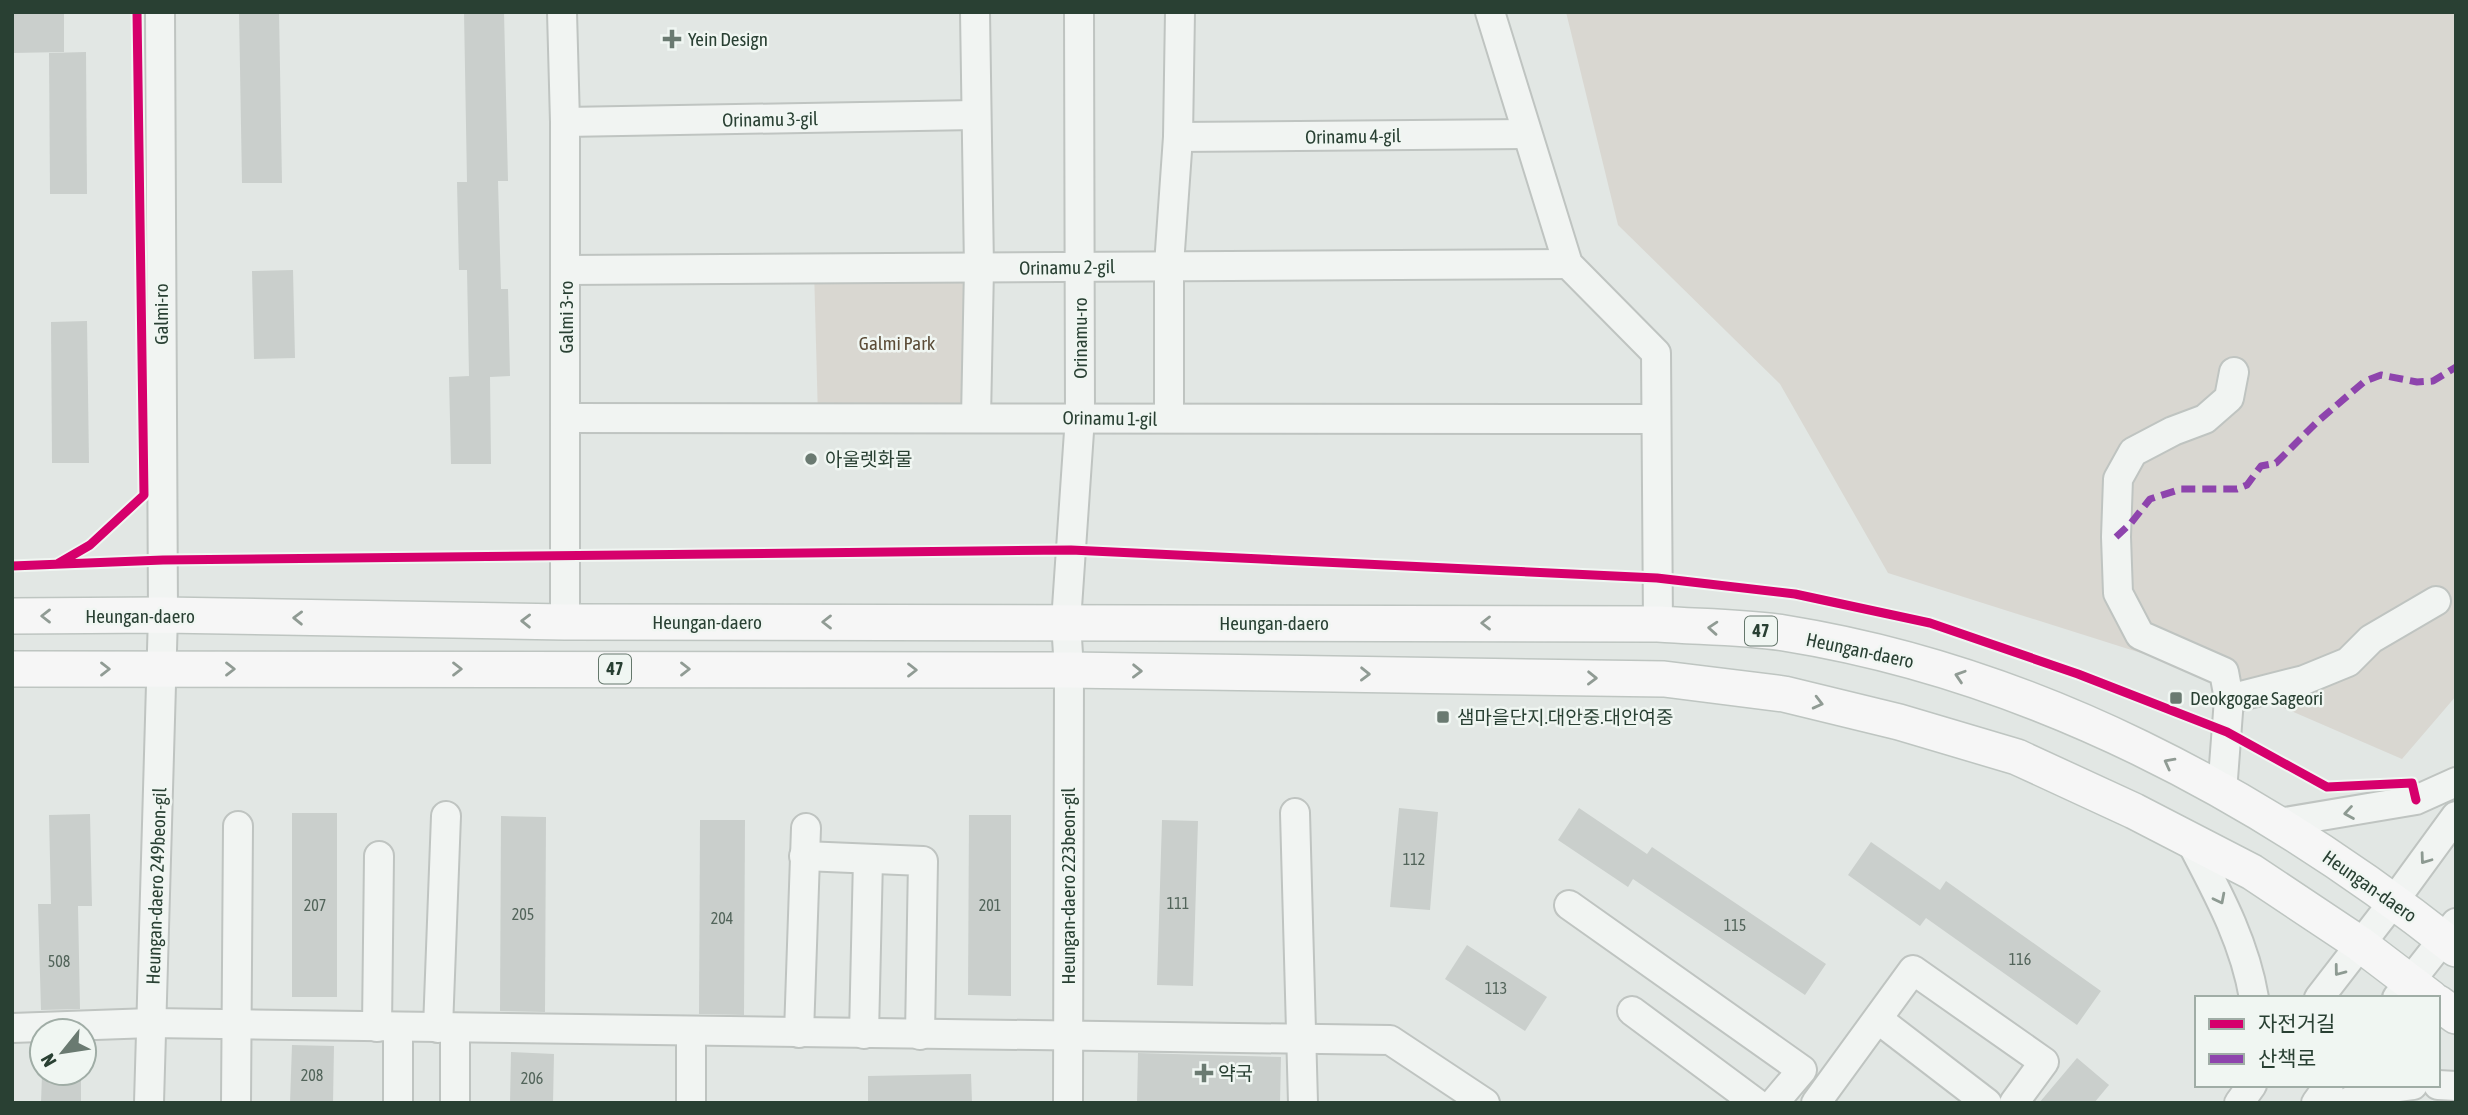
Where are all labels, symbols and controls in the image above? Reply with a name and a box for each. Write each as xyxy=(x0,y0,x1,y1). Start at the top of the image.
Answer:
place label: Yein Design xyxy=(688,28,768,50)
marker: Yein Design xyxy=(662,29,682,49)
street label: Orinamu 3-gil xyxy=(722,107,818,131)
street label: Orinamu 4-gil xyxy=(1305,124,1401,148)
street label: Orinamu 2-gil xyxy=(1019,255,1115,279)
street label: Galmi 3-ro xyxy=(555,281,577,353)
street label: Galmi-ro xyxy=(150,283,172,345)
street label: Orinamu-ro xyxy=(1069,297,1091,379)
park label: Galmi Park xyxy=(859,332,936,354)
street label: Orinamu 1-gil xyxy=(1062,406,1158,430)
place label: 아울렛화물 xyxy=(825,448,912,470)
marker: 아울렛화물 xyxy=(803,451,819,467)
street label: Heungan-daero xyxy=(85,605,195,627)
one-way arrow xyxy=(40,608,51,624)
one-way arrow xyxy=(292,610,303,625)
street label: Heungan-daero xyxy=(652,611,762,633)
street label: Heungan-daero xyxy=(1219,612,1329,634)
one-way arrow xyxy=(520,613,530,629)
one-way arrow xyxy=(821,614,831,630)
one-way arrow xyxy=(1480,615,1491,631)
road number: 47 xyxy=(1745,616,1777,646)
one-way arrow xyxy=(1707,621,1718,636)
street label: Heungan-daero xyxy=(1804,628,1916,672)
road number: 47 xyxy=(599,654,631,684)
one-way arrow xyxy=(100,661,111,677)
one-way arrow xyxy=(225,661,235,677)
one-way arrow xyxy=(452,661,463,677)
one-way arrow xyxy=(680,661,690,677)
one-way arrow xyxy=(907,662,918,678)
one-way arrow xyxy=(1132,663,1143,679)
one-way arrow xyxy=(1360,666,1370,682)
one-way arrow xyxy=(1954,669,1966,684)
one-way arrow xyxy=(1587,670,1598,686)
place label: Deokgogae Sageori xyxy=(2190,687,2323,709)
marker: Deokgogae Sageori xyxy=(2168,690,2184,706)
one-way arrow xyxy=(1812,694,1824,709)
place label: 샘마을단지.대안중.대안여중 xyxy=(1457,706,1674,728)
marker: 샘마을단지.대안중.대안여중 xyxy=(1435,709,1451,725)
one-way arrow xyxy=(2164,758,2176,772)
street label: Heungan-daero 249beon-gil xyxy=(142,787,170,985)
street label: Heungan-daero 223beon-gil xyxy=(1057,787,1079,985)
one-way arrow xyxy=(2343,805,2355,820)
street label: Heungan-daero xyxy=(2319,846,2421,926)
house number: 112 xyxy=(1403,850,1425,868)
one-way arrow xyxy=(2421,851,2433,864)
one-way arrow xyxy=(2212,892,2225,904)
house number: 111 xyxy=(1167,894,1189,912)
house number: 207 xyxy=(304,896,326,914)
house number: 201 xyxy=(979,896,1001,914)
house number: 205 xyxy=(512,905,534,923)
house number: 204 xyxy=(711,909,733,927)
house number: 115 xyxy=(1724,916,1746,934)
house number: 116 xyxy=(2009,950,2031,968)
house number: 508 xyxy=(48,952,70,970)
one-way arrow xyxy=(2335,963,2348,976)
house number: 113 xyxy=(1485,979,1507,997)
legend xyxy=(2195,996,2440,1087)
text: 자전거길 xyxy=(2258,1011,2335,1035)
north arrow xyxy=(28,1017,98,1087)
text: 산책로 xyxy=(2258,1046,2316,1070)
text: N xyxy=(36,1050,61,1071)
place label: 약국 xyxy=(1218,1062,1253,1084)
marker: 약국 xyxy=(1196,1065,1212,1081)
house number: 208 xyxy=(301,1066,323,1084)
house number: 206 xyxy=(521,1069,543,1087)

